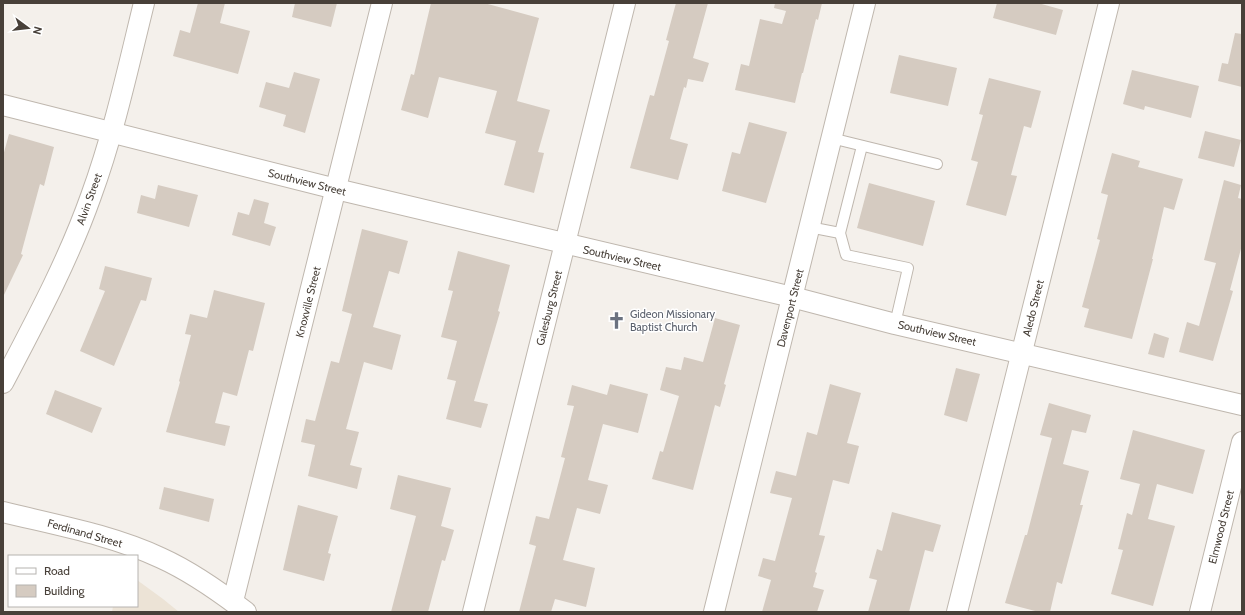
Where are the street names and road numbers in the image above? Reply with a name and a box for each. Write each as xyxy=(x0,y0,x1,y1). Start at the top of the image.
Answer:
street label: Southview Street xyxy=(267,166,348,199)
street label: Alvin Street xyxy=(73,171,105,227)
street label: Southview Street xyxy=(582,242,663,274)
street label: Knoxville Street xyxy=(292,265,324,339)
street label: Davenport Street xyxy=(774,267,807,349)
street label: Galesburg Street xyxy=(533,269,565,347)
street label: Aledo Street xyxy=(1019,278,1047,338)
street label: Southview Street xyxy=(897,317,978,349)
street label: Elmwood Street xyxy=(1205,489,1237,565)
street label: Ferdinand Street xyxy=(46,516,124,550)

